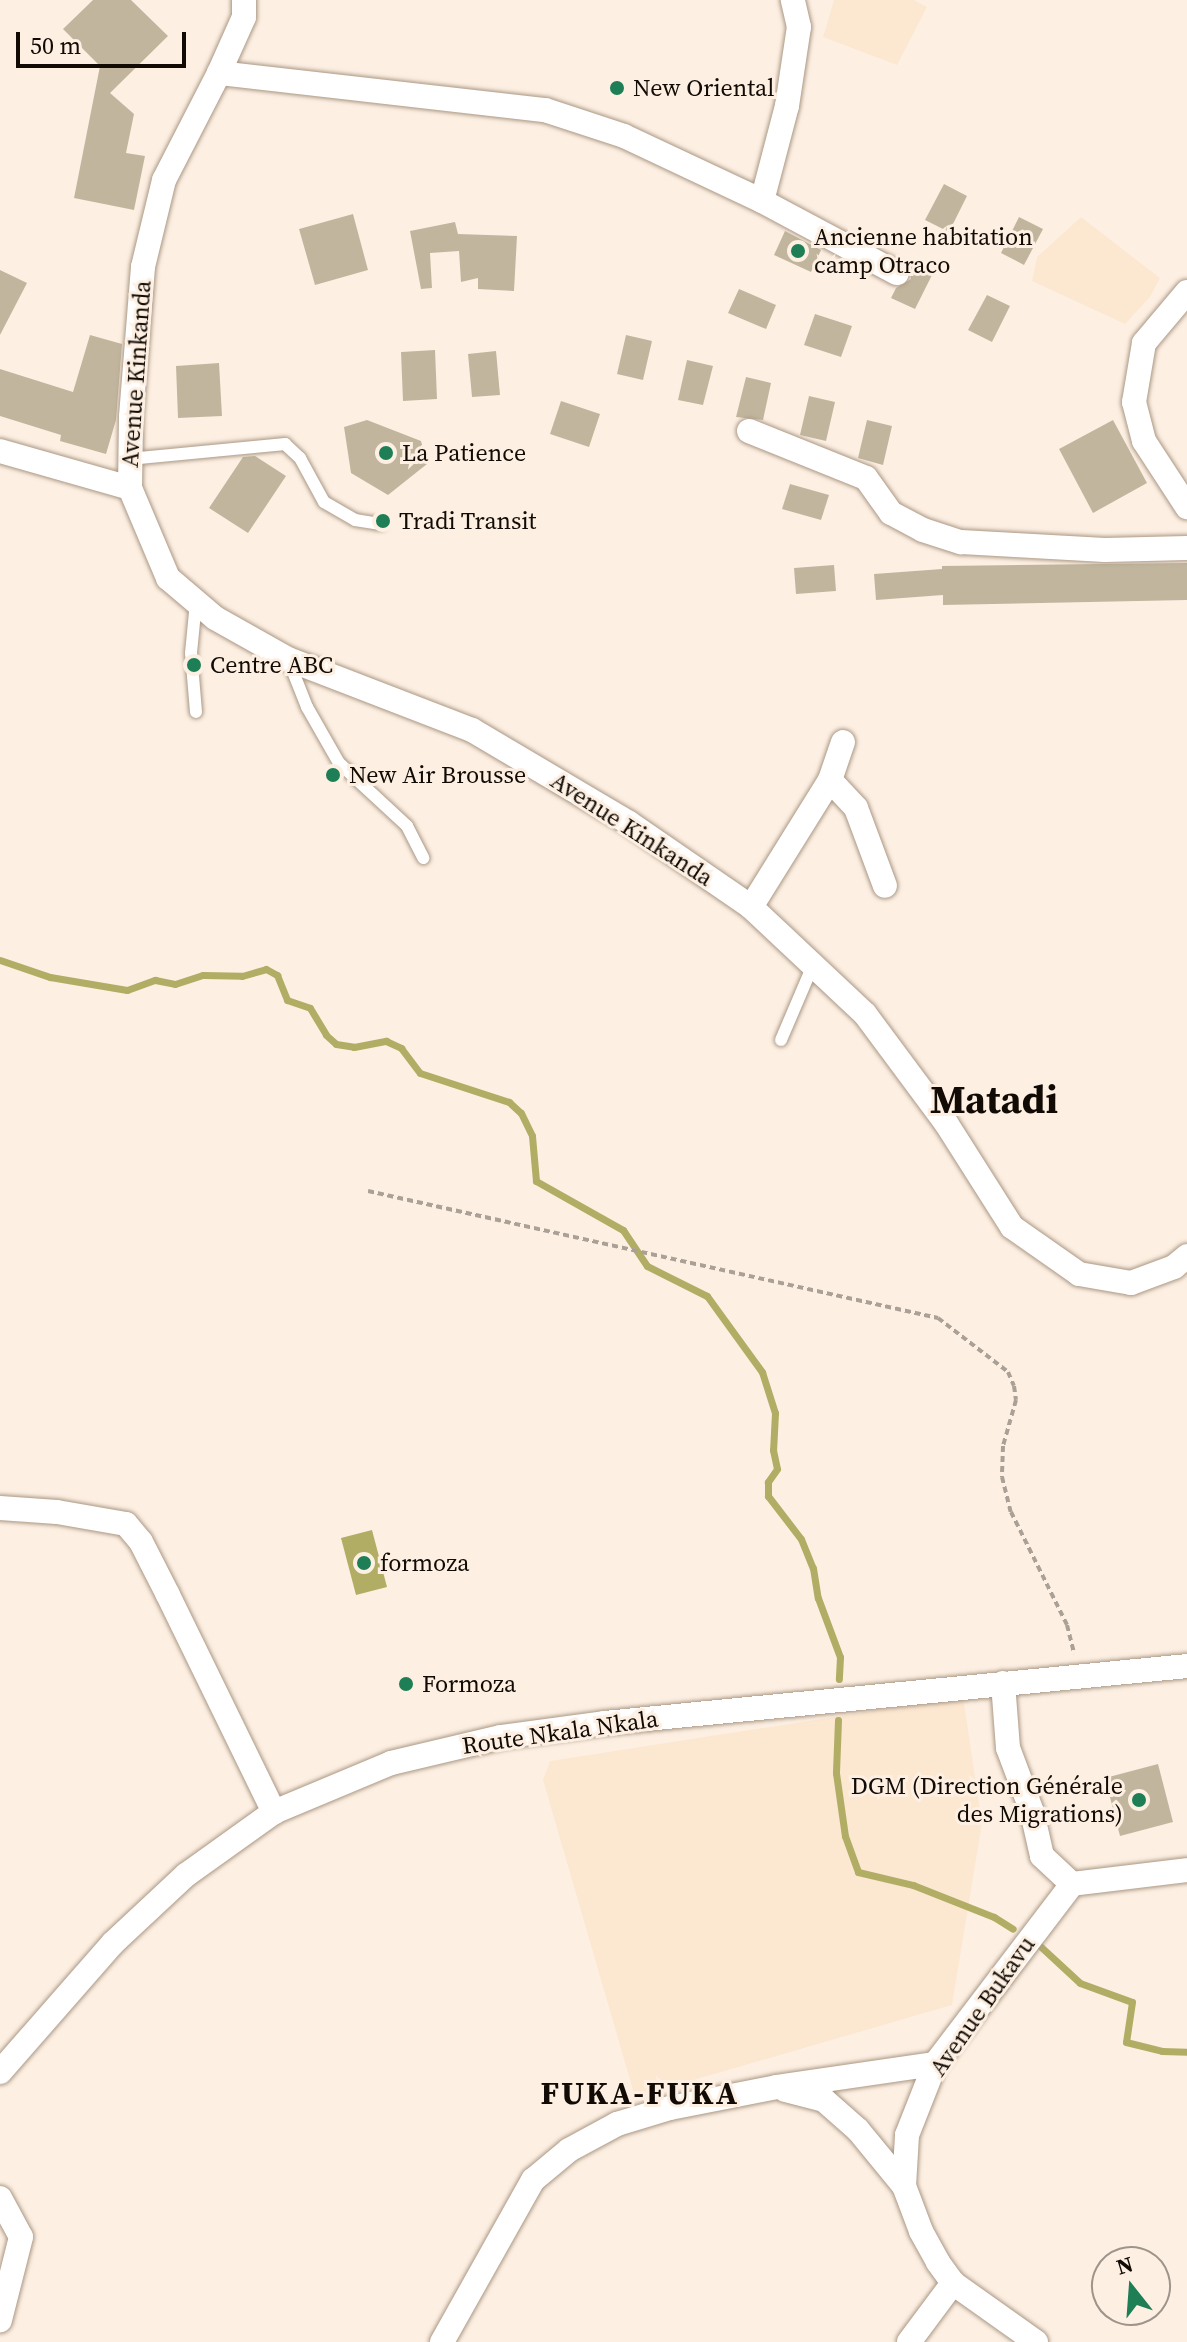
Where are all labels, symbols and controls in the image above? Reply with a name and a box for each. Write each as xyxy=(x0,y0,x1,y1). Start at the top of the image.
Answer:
scale bar xyxy=(20,16,190,66)
text: 50 m xyxy=(30,29,81,62)
place label: New Oriental xyxy=(633,74,774,102)
marker: New Oriental xyxy=(608,79,626,97)
place label: Ancienne habitation camp Otraco xyxy=(814,223,1033,279)
marker: Ancienne habitation camp Otraco xyxy=(789,242,807,260)
street label: Avenue Kinkanda xyxy=(115,280,157,468)
place label: La Patience xyxy=(402,439,526,467)
marker: La Patience xyxy=(377,444,395,462)
place label: Tradi Transit xyxy=(399,507,537,535)
marker: Tradi Transit xyxy=(374,512,392,530)
place label: Centre ABC xyxy=(210,651,333,679)
marker: Centre ABC xyxy=(185,656,203,674)
place label: New Air Brousse xyxy=(349,761,526,789)
marker: New Air Brousse xyxy=(324,766,342,784)
street label: Avenue Kinkanda xyxy=(546,766,718,892)
district label: Matadi xyxy=(930,1075,1058,1123)
place label: formoza xyxy=(380,1549,469,1577)
marker: formoza xyxy=(355,1554,373,1572)
place label: Formoza xyxy=(422,1670,516,1698)
marker: Formoza xyxy=(397,1675,415,1693)
street label: Route Nkala Nkala xyxy=(460,1704,660,1760)
place label: DGM (Direction Générale des Migrations) xyxy=(851,1772,1123,1828)
marker: DGM (Direction Générale des Migrations) xyxy=(1130,1791,1148,1809)
street label: Avenue Bukavu xyxy=(923,1931,1041,2081)
district label: FUKA-FUKA xyxy=(541,2074,739,2112)
north arrow xyxy=(1091,2246,1171,2326)
text: N xyxy=(1113,2248,1137,2282)

